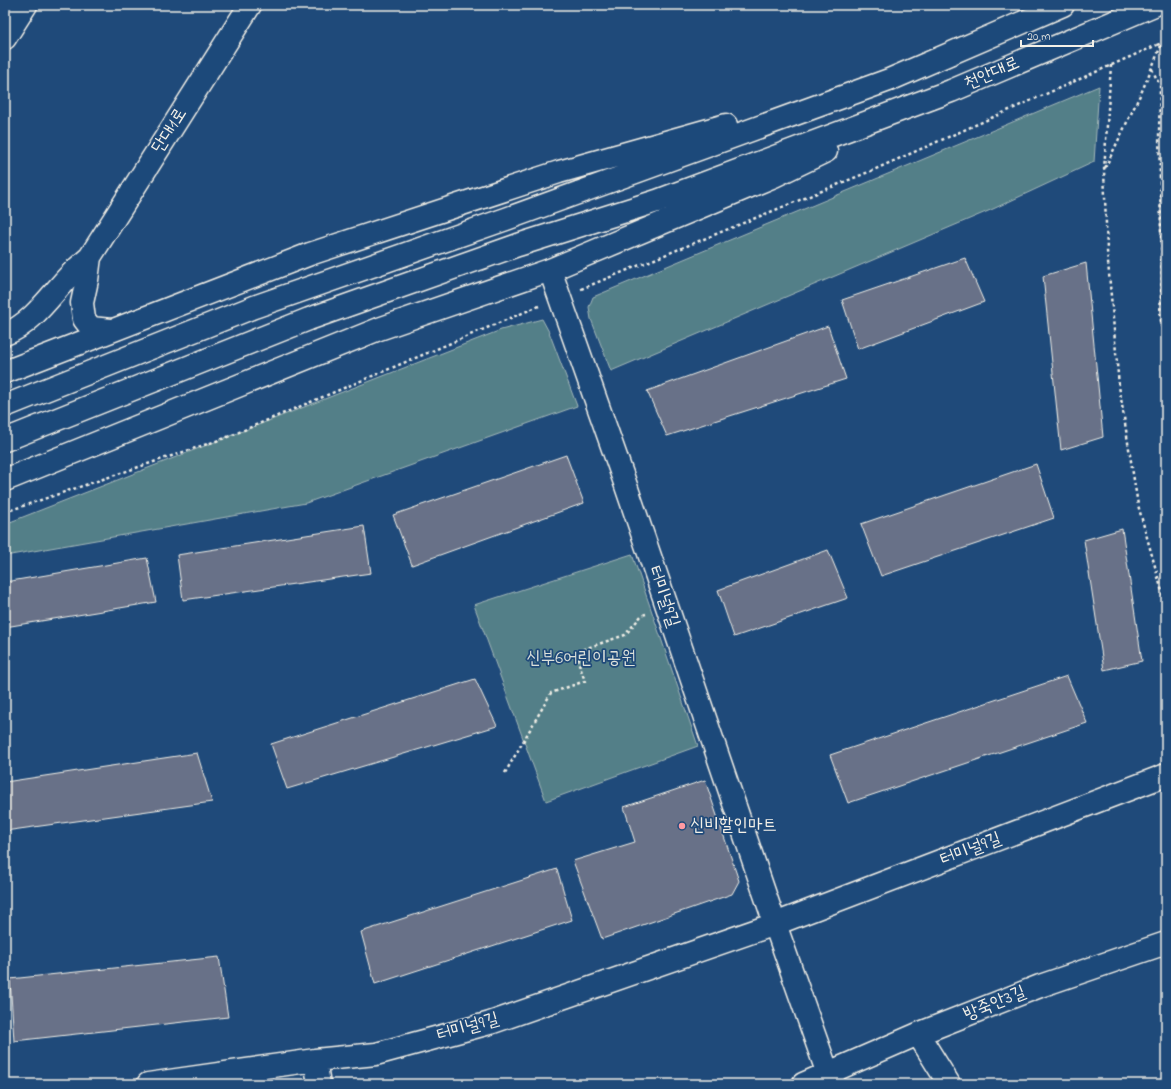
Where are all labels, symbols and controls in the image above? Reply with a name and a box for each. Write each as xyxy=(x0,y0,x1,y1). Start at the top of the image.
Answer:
scale bar xyxy=(1021,22,1093,48)
text: 20 m xyxy=(1027,28,1050,46)
street label: 천안대로 xyxy=(960,51,1024,97)
street label: 단대1로 xyxy=(146,103,194,159)
street label: 터미널9길 xyxy=(640,563,686,632)
park label: 신부6어린이공원 xyxy=(526,646,636,672)
place label: 신비할인마트 xyxy=(690,813,777,839)
marker: 신비할인마트 xyxy=(677,821,687,831)
street label: 터미널9길 xyxy=(937,826,1006,873)
street label: 방죽안3길 xyxy=(960,980,1031,1028)
street label: 터미널9길 xyxy=(434,1007,503,1049)

